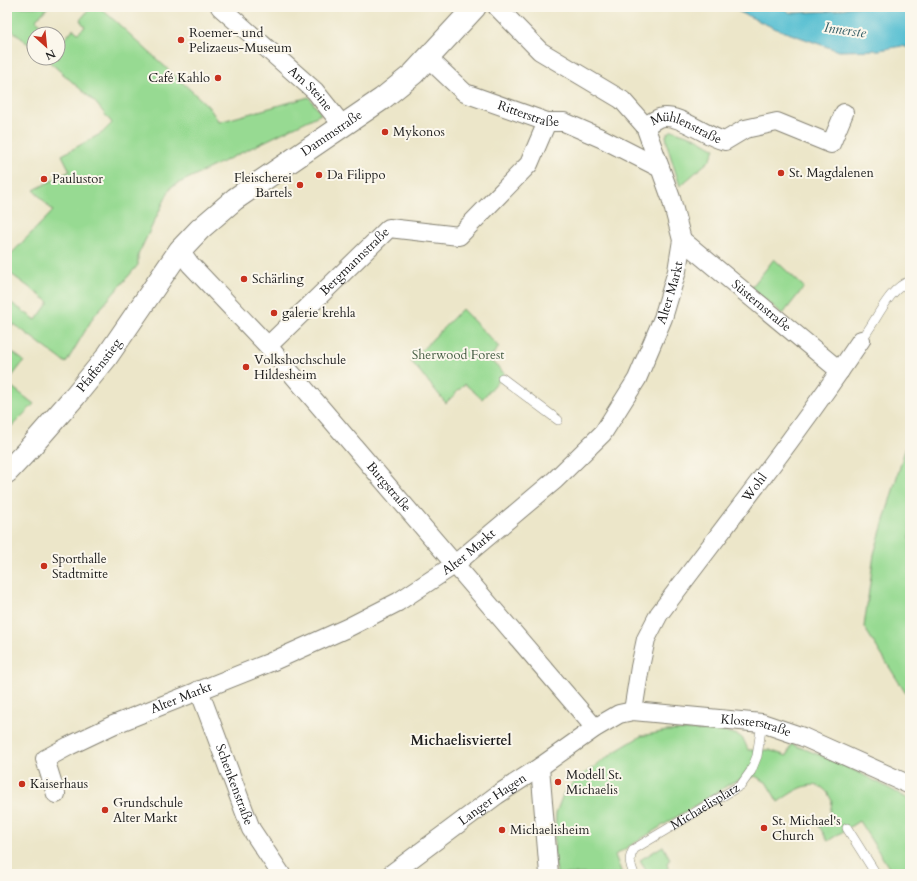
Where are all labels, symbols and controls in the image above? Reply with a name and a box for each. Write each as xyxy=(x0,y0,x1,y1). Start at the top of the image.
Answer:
water label: Innerste xyxy=(823,18,868,42)
place label: Roemer- und Pelizaeus-Museum xyxy=(189,24,292,57)
north arrow xyxy=(26,26,66,66)
marker: Roemer- und Pelizaeus-Museum xyxy=(176,35,186,45)
text: N xyxy=(42,46,58,64)
street label: Am Steine xyxy=(284,62,337,115)
place label: Café Kahlo xyxy=(148,69,210,87)
marker: Café Kahlo xyxy=(213,73,223,83)
street label: Ritterstraße xyxy=(495,96,559,131)
street label: Dammstraße xyxy=(297,106,366,161)
street label: Mühlenstraße xyxy=(647,108,724,148)
place label: Mykonos xyxy=(393,123,445,141)
marker: Mykonos xyxy=(380,127,390,137)
place label: St. Magdalenen xyxy=(789,164,875,182)
place label: Da Filippo xyxy=(327,166,386,184)
marker: St. Magdalenen xyxy=(776,168,786,178)
place label: Fleischerei Bartels xyxy=(234,169,292,202)
place label: Paulustor xyxy=(52,170,103,188)
marker: Da Filippo xyxy=(314,170,324,180)
marker: Paulustor xyxy=(39,174,49,184)
marker: Fleischerei Bartels xyxy=(295,180,305,190)
street label: Bergmannstraße xyxy=(316,223,393,300)
street label: Alter Markt xyxy=(652,260,687,327)
place label: Schärling xyxy=(252,270,304,288)
marker: Schärling xyxy=(239,274,249,284)
street label: Süsternstraße xyxy=(728,276,795,336)
place label: galerie krehla xyxy=(282,304,356,322)
marker: galerie krehla xyxy=(269,308,279,318)
street label: Pfaffenstieg xyxy=(73,334,126,396)
park label: Sherwood Forest xyxy=(412,346,504,364)
place label: Volkshochschule Hildesheim xyxy=(254,351,346,384)
marker: Volkshochschule Hildesheim xyxy=(241,362,251,372)
street label: Burgstraße xyxy=(362,458,415,516)
street label: Wohl xyxy=(737,469,772,506)
street label: Alter Markt xyxy=(438,525,499,580)
place label: Sporthalle Stadtmitte xyxy=(52,550,108,583)
marker: Sporthalle Stadtmitte xyxy=(39,561,49,571)
street label: Alter Markt xyxy=(148,678,214,718)
street label: Klosterstraße xyxy=(720,710,794,741)
district label: Michaelisviertel xyxy=(410,731,512,750)
street label: Schenkenstraße xyxy=(211,741,258,828)
place label: Modell St. Michaelis xyxy=(566,766,622,799)
street label: Langer Hagen xyxy=(455,769,531,830)
place label: Kaiserhaus xyxy=(30,775,88,793)
marker: Modell St. Michaelis xyxy=(553,777,563,787)
marker: Kaiserhaus xyxy=(17,779,27,789)
street label: Michaelisplatz xyxy=(667,779,743,834)
place label: Grundschule Alter Markt xyxy=(113,794,183,827)
marker: Grundschule Alter Markt xyxy=(100,805,110,815)
place label: St. Michael's Church xyxy=(772,812,841,845)
place label: Michaelisheim xyxy=(510,821,590,839)
marker: St. Michael's Church xyxy=(759,823,769,833)
marker: Michaelisheim xyxy=(497,825,507,835)

